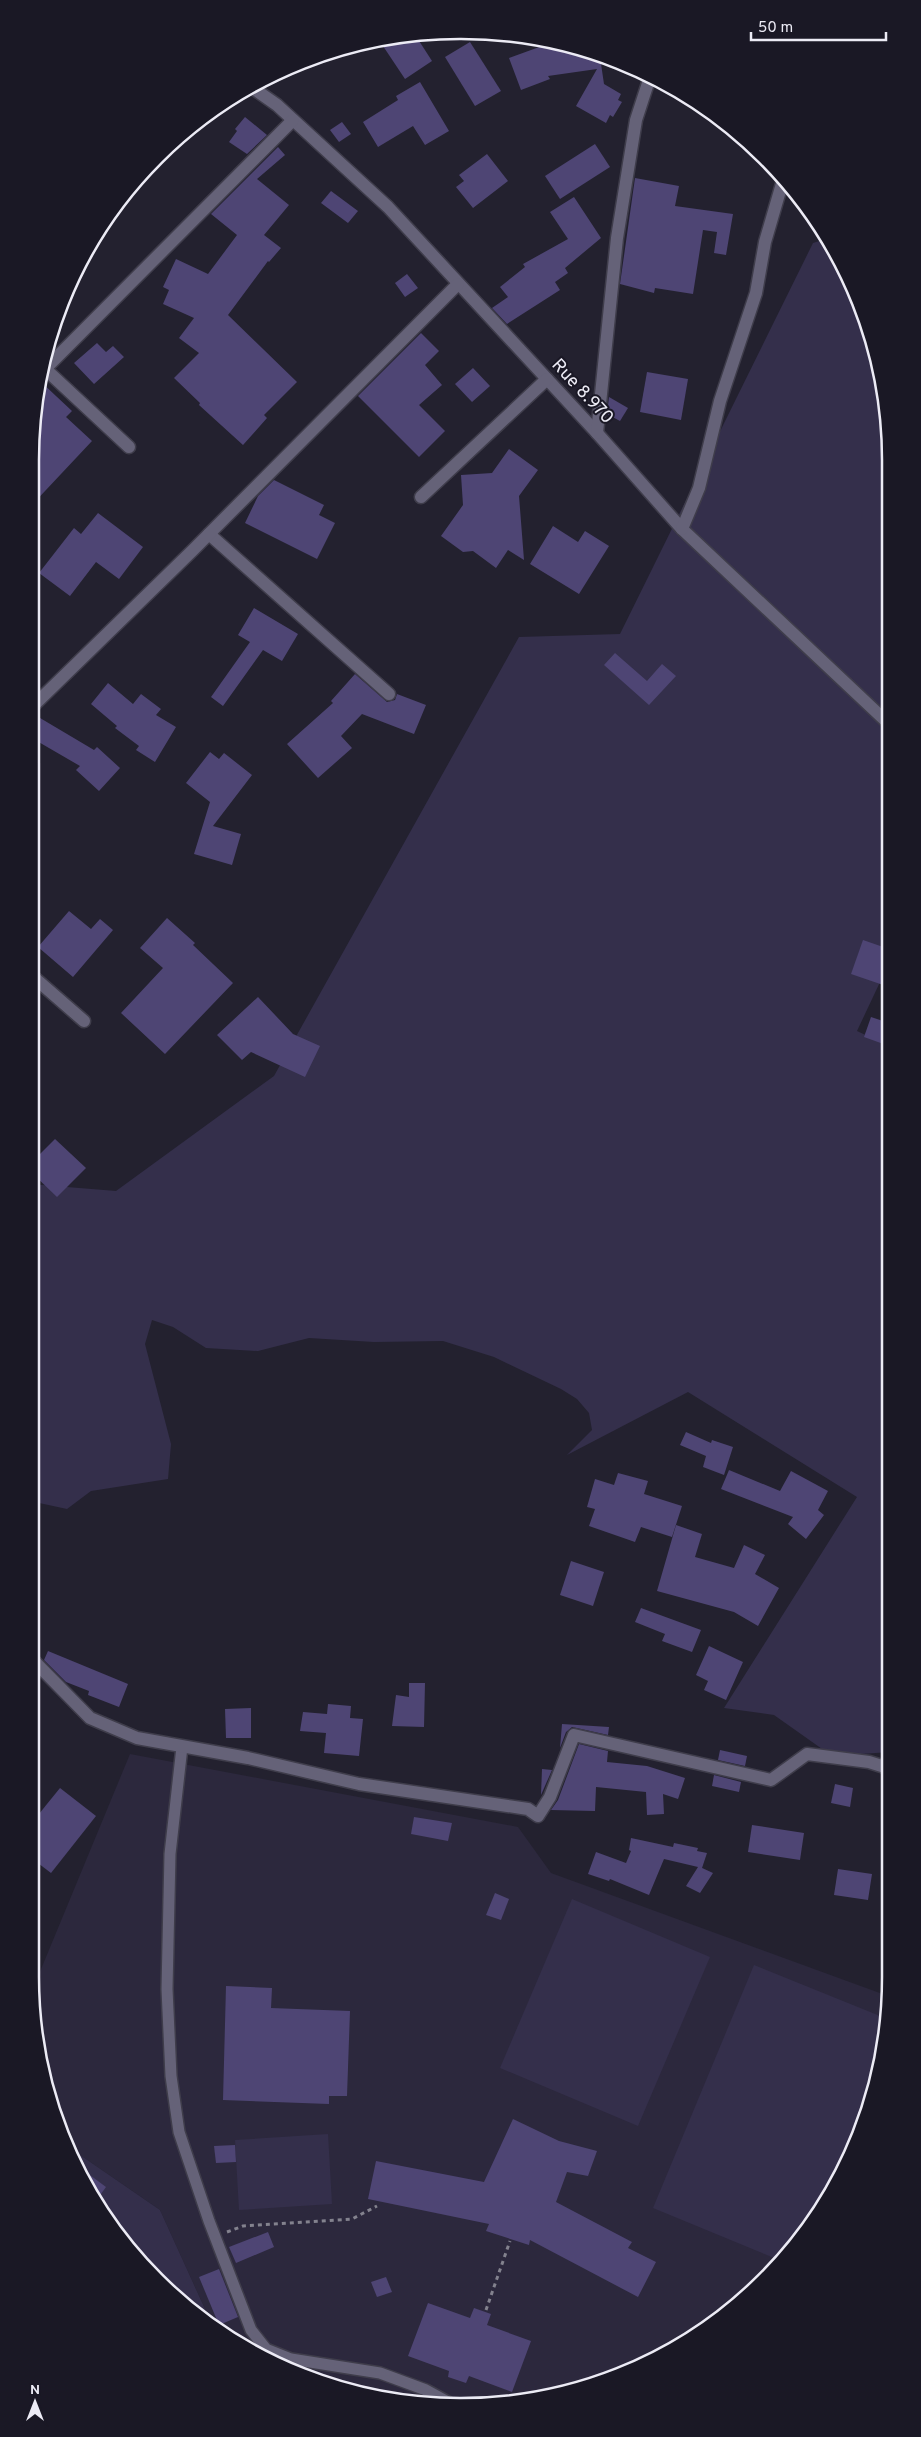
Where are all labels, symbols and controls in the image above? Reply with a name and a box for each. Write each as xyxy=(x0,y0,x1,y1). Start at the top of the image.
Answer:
scale bar xyxy=(751,10,886,42)
text: 50 m xyxy=(758,19,793,38)
street label: Rue 8.970 xyxy=(546,354,618,430)
north arrow xyxy=(10,2377,60,2427)
text: N xyxy=(30,2382,40,2399)

